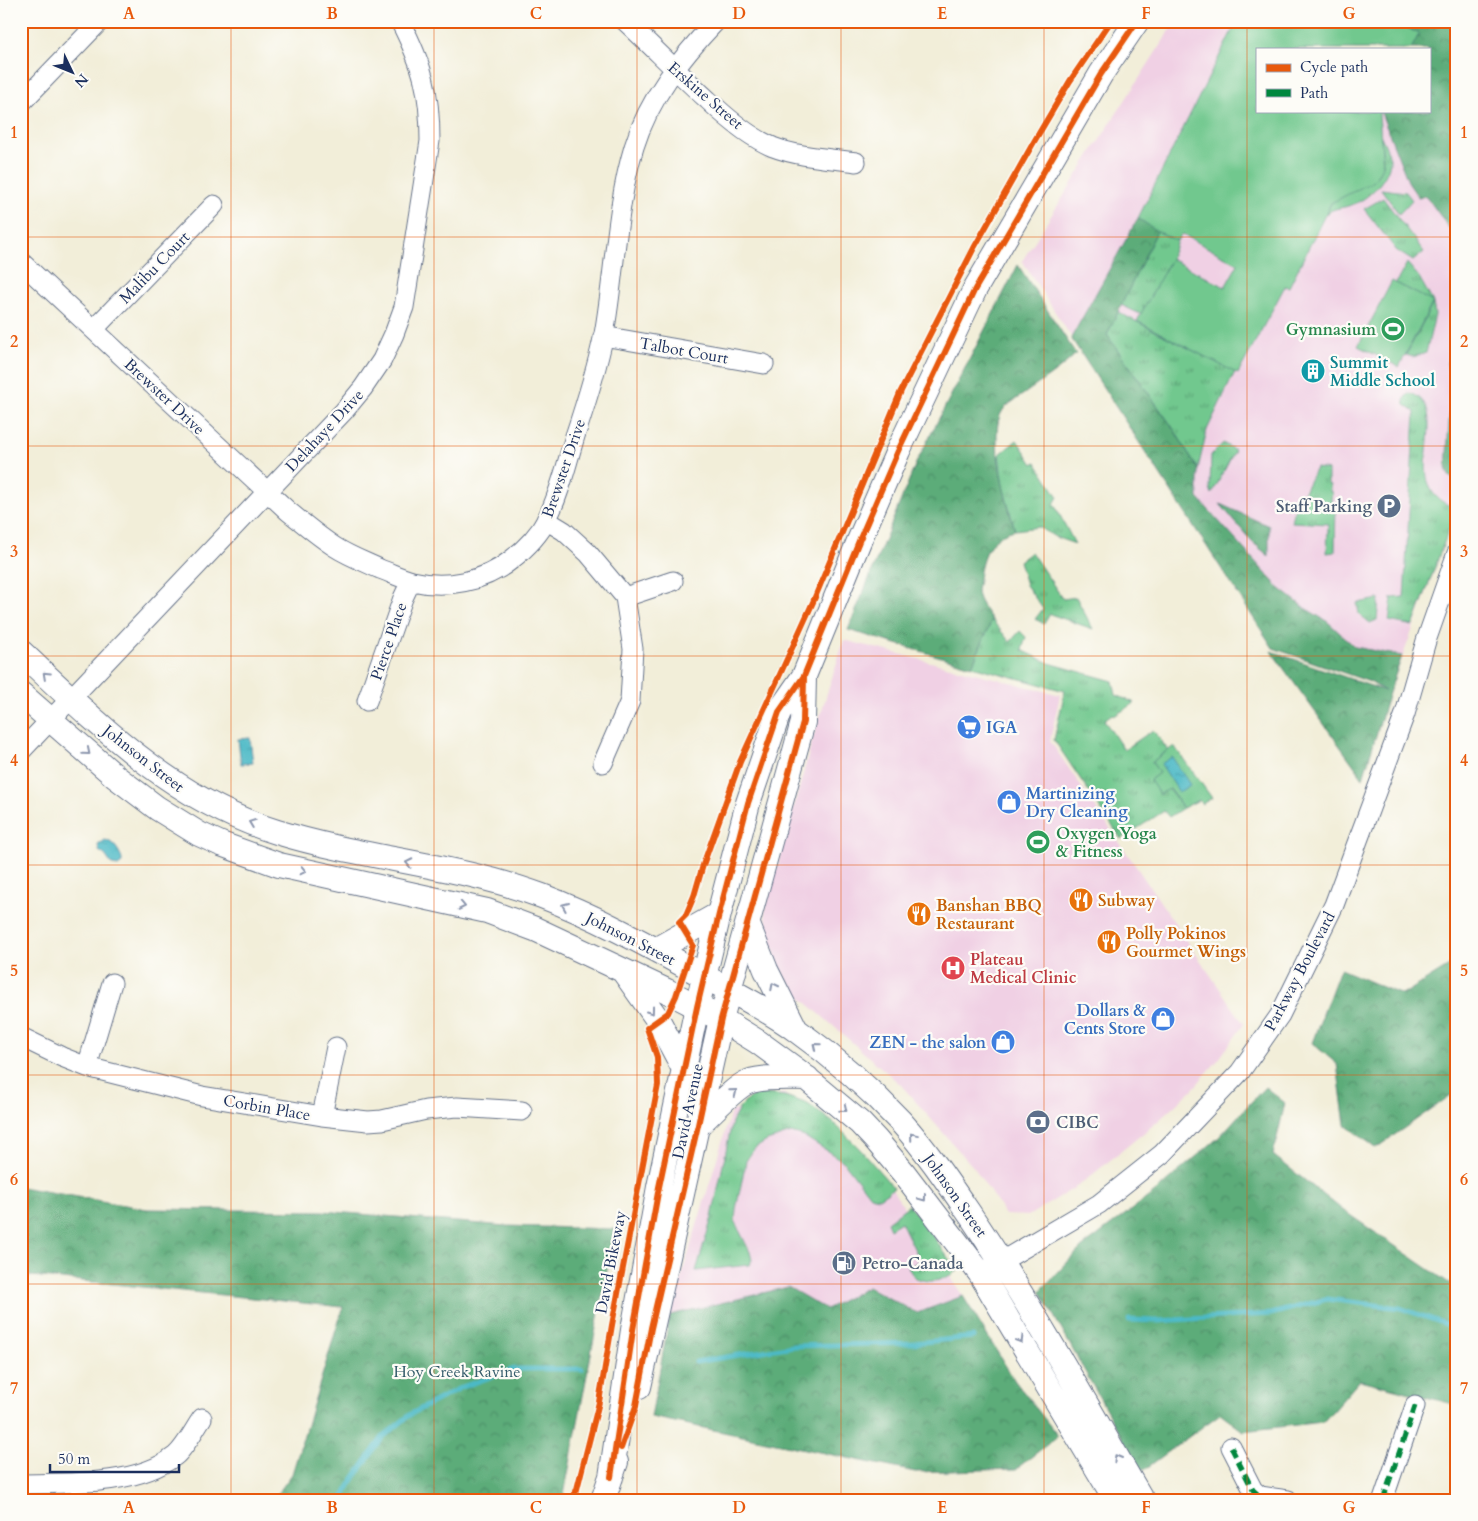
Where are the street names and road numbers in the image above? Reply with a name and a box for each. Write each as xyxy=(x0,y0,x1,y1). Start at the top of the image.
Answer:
street label: Erskine Street xyxy=(663,57,748,135)
street label: Malibu Court xyxy=(115,227,195,309)
street label: Talbot Court xyxy=(638,332,730,370)
street label: Brewster Drive xyxy=(119,353,210,440)
street label: Delahaye Drive xyxy=(281,385,369,477)
street label: Brewster Drive xyxy=(537,416,591,521)
street label: Pierce Place xyxy=(365,599,413,683)
street label: Johnson Street xyxy=(96,719,189,798)
street label: Johnson Street xyxy=(580,906,679,971)
street label: Parkway Boulevard xyxy=(1259,907,1341,1035)
street label: David Avenue xyxy=(667,1061,709,1161)
street label: Corbin Place xyxy=(221,1089,312,1126)
street label: Johnson Street xyxy=(917,1148,992,1242)
street label: David Bikeway xyxy=(590,1208,632,1316)

